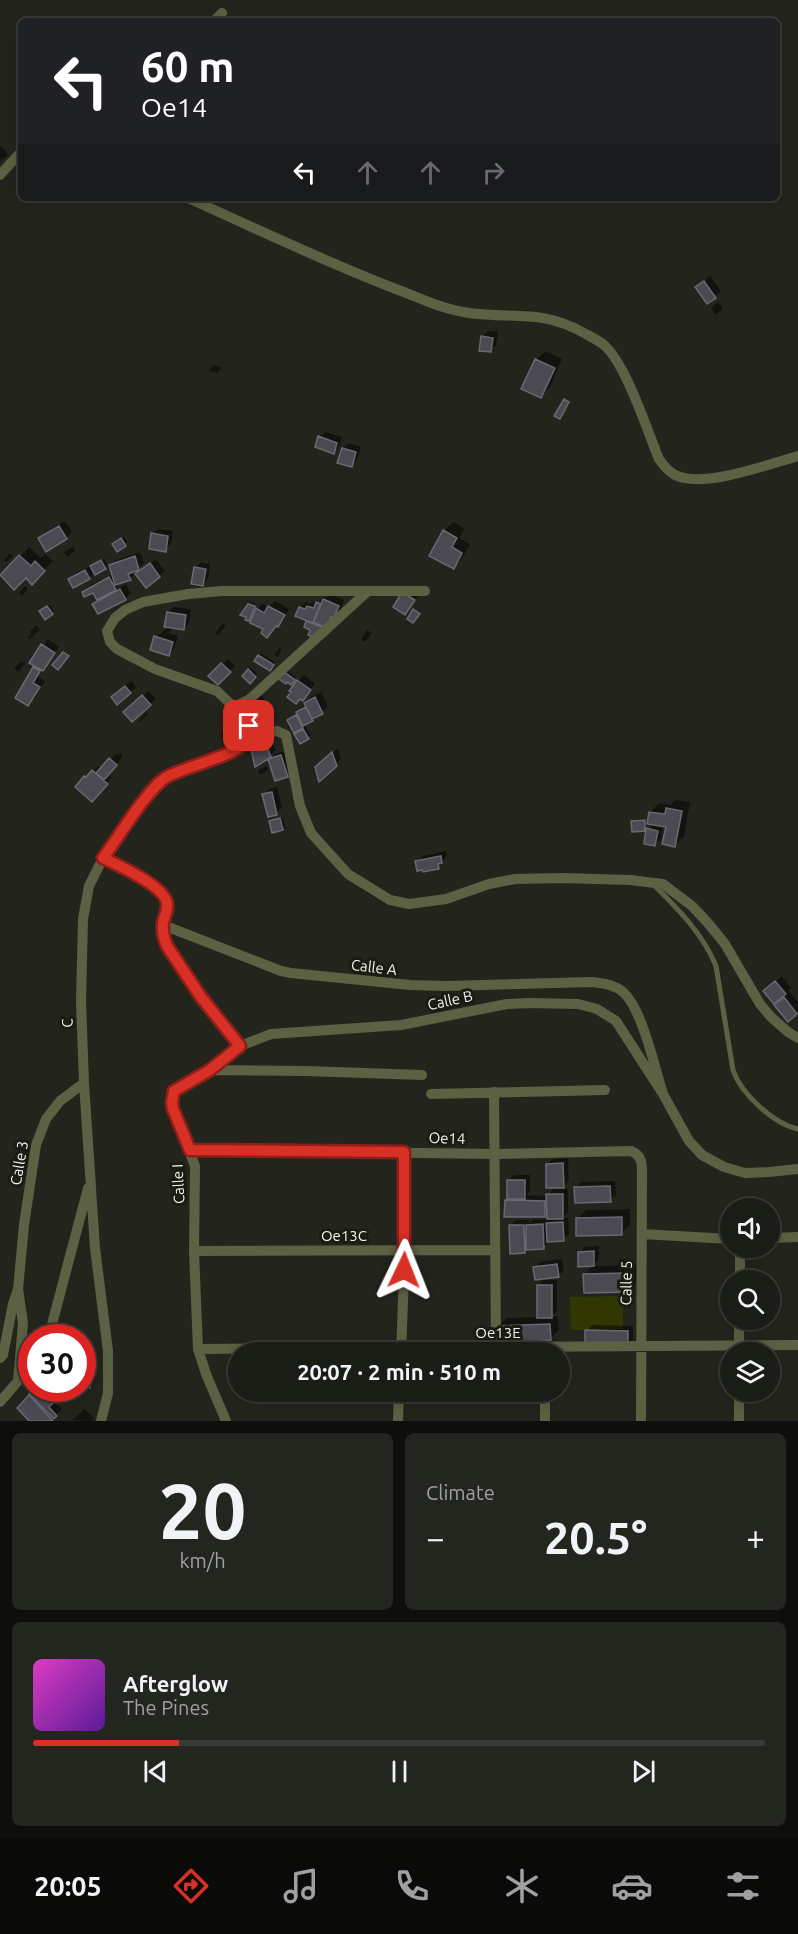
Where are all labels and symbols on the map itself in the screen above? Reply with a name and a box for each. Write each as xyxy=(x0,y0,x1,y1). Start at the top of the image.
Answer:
pin xyxy=(223,700,274,751)
street label: Calle A xyxy=(350,956,398,978)
street label: Calle B xyxy=(426,987,474,1013)
street label: C xyxy=(58,1018,76,1028)
street label: Oe14 xyxy=(428,1129,466,1147)
street label: Calle 3 xyxy=(7,1139,31,1187)
street label: Calle I xyxy=(168,1163,188,1205)
street label: Oe13C xyxy=(321,1227,367,1244)
position arrow xyxy=(372,1238,436,1302)
street label: Calle 5 xyxy=(617,1260,635,1306)
speed limit sign: 30 xyxy=(18,1324,96,1402)
street label: Oe13E xyxy=(475,1324,521,1341)

